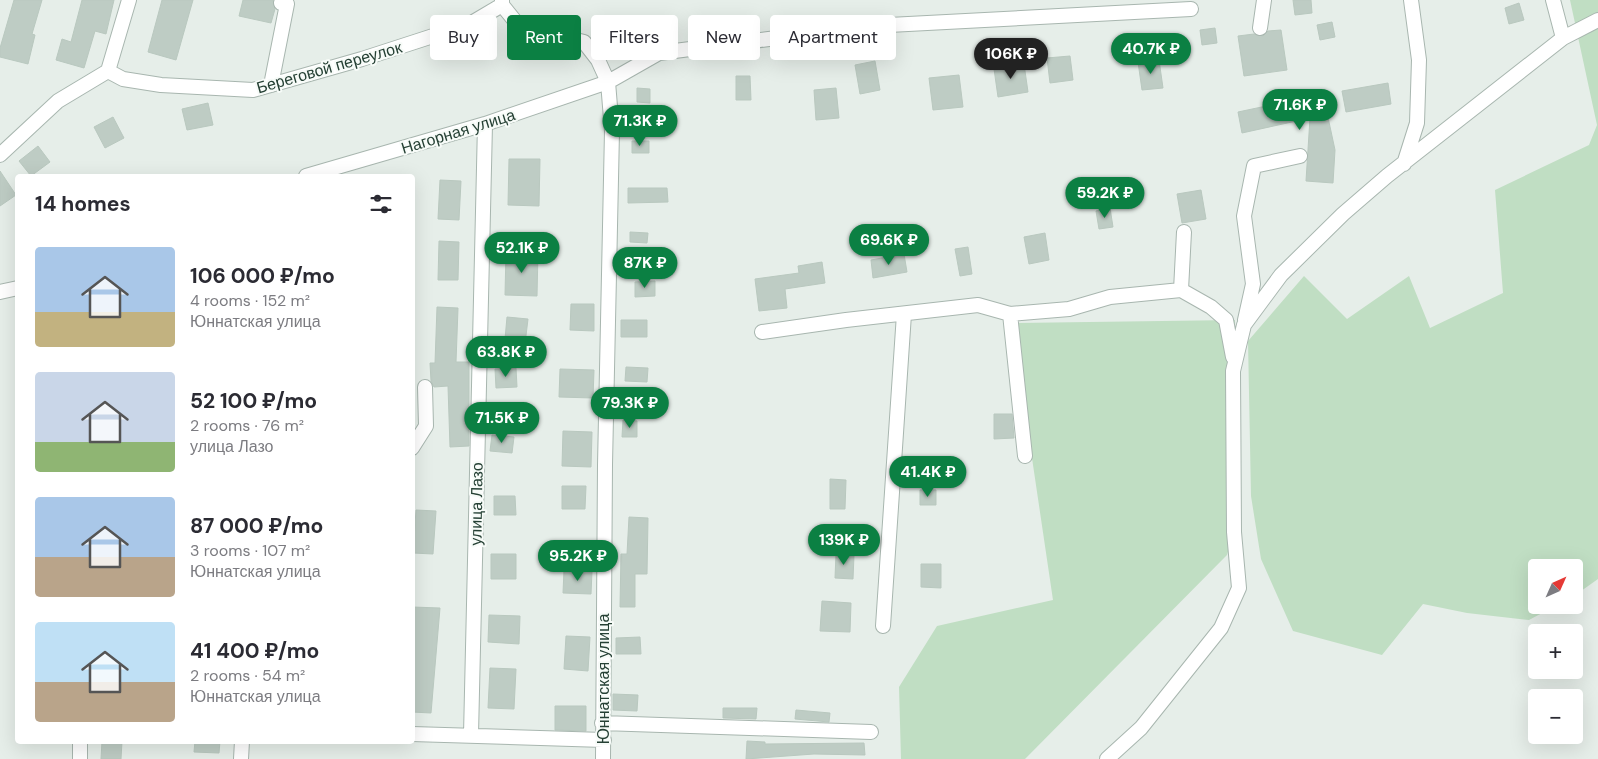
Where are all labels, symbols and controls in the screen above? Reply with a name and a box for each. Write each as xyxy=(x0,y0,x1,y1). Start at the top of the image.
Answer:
chip: Buy xyxy=(430,15,497,60)
chip: Rent xyxy=(507,15,581,60)
chip: Filters xyxy=(591,15,678,60)
chip: New xyxy=(688,15,760,60)
chip: Apartment xyxy=(770,15,896,60)
pin: 40.7K ₽ xyxy=(1105,32,1197,75)
street label: Береговой переулок xyxy=(254,36,405,98)
pin: 106K ₽ xyxy=(970,38,1052,80)
text: 40.7K ₽ xyxy=(1122,38,1180,59)
text: 106K ₽ xyxy=(985,43,1037,64)
pin: 71.6K ₽ xyxy=(1254,88,1346,131)
text: 71.6K ₽ xyxy=(1273,94,1327,115)
street label: Нагорная улица xyxy=(398,104,518,159)
pin: 71.3K ₽ xyxy=(594,104,686,147)
text: 71.3K ₽ xyxy=(613,110,667,131)
pin: 59.2K ₽ xyxy=(1059,176,1151,219)
text: 59.2K ₽ xyxy=(1076,182,1134,203)
text: 14 homes xyxy=(35,190,131,218)
icon: filters xyxy=(367,190,395,218)
pin: 69.6K ₽ xyxy=(843,224,935,266)
text: 69.6K ₽ xyxy=(860,229,918,250)
pin: 52.1K ₽ xyxy=(476,232,568,274)
text: 52.1K ₽ xyxy=(495,237,549,258)
pin: 87K ₽ xyxy=(610,246,680,289)
text: 87K ₽ xyxy=(623,252,667,273)
text: 106 000 ₽/mo xyxy=(190,262,335,290)
icon: home xyxy=(75,267,135,327)
text: 4 rooms · 152 m² xyxy=(190,290,310,311)
text: Юннатская улица xyxy=(190,311,321,332)
pin: 63.8K ₽ xyxy=(460,336,552,378)
text: 63.8K ₽ xyxy=(477,341,535,362)
pin: 79.3K ₽ xyxy=(584,386,676,429)
text: 52 100 ₽/mo xyxy=(190,387,317,415)
icon: home xyxy=(75,392,135,452)
text: 79.3K ₽ xyxy=(602,392,658,413)
pin: 71.5K ₽ xyxy=(456,402,548,444)
text: 71.5K ₽ xyxy=(475,407,529,428)
text: 2 rooms · 76 m² xyxy=(190,415,304,436)
text: улица Лазо xyxy=(190,436,274,457)
pin: 41.4K ₽ xyxy=(882,456,974,498)
text: 41.4K ₽ xyxy=(900,461,956,482)
street label: улица Лазо xyxy=(465,462,488,546)
text: 87 000 ₽/mo xyxy=(190,512,323,540)
icon: home xyxy=(75,517,135,577)
pin: 139K ₽ xyxy=(803,524,885,566)
text: 139K ₽ xyxy=(819,529,869,550)
text: 3 rooms · 107 m² xyxy=(190,540,310,561)
pin: 95.2K ₽ xyxy=(532,540,624,582)
text: 95.2K ₽ xyxy=(549,545,607,566)
north arrow xyxy=(1528,559,1582,614)
map controls xyxy=(1528,559,1583,744)
text: Юннатская улица xyxy=(190,561,321,582)
street label: Юннатская улица xyxy=(593,614,614,744)
button: + xyxy=(1528,624,1583,679)
text: 41 400 ₽/mo xyxy=(190,637,319,665)
icon: home xyxy=(75,642,135,702)
text: 2 rooms · 54 m² xyxy=(190,665,305,686)
text: Юннатская улица xyxy=(190,686,321,707)
button: − xyxy=(1528,689,1583,744)

